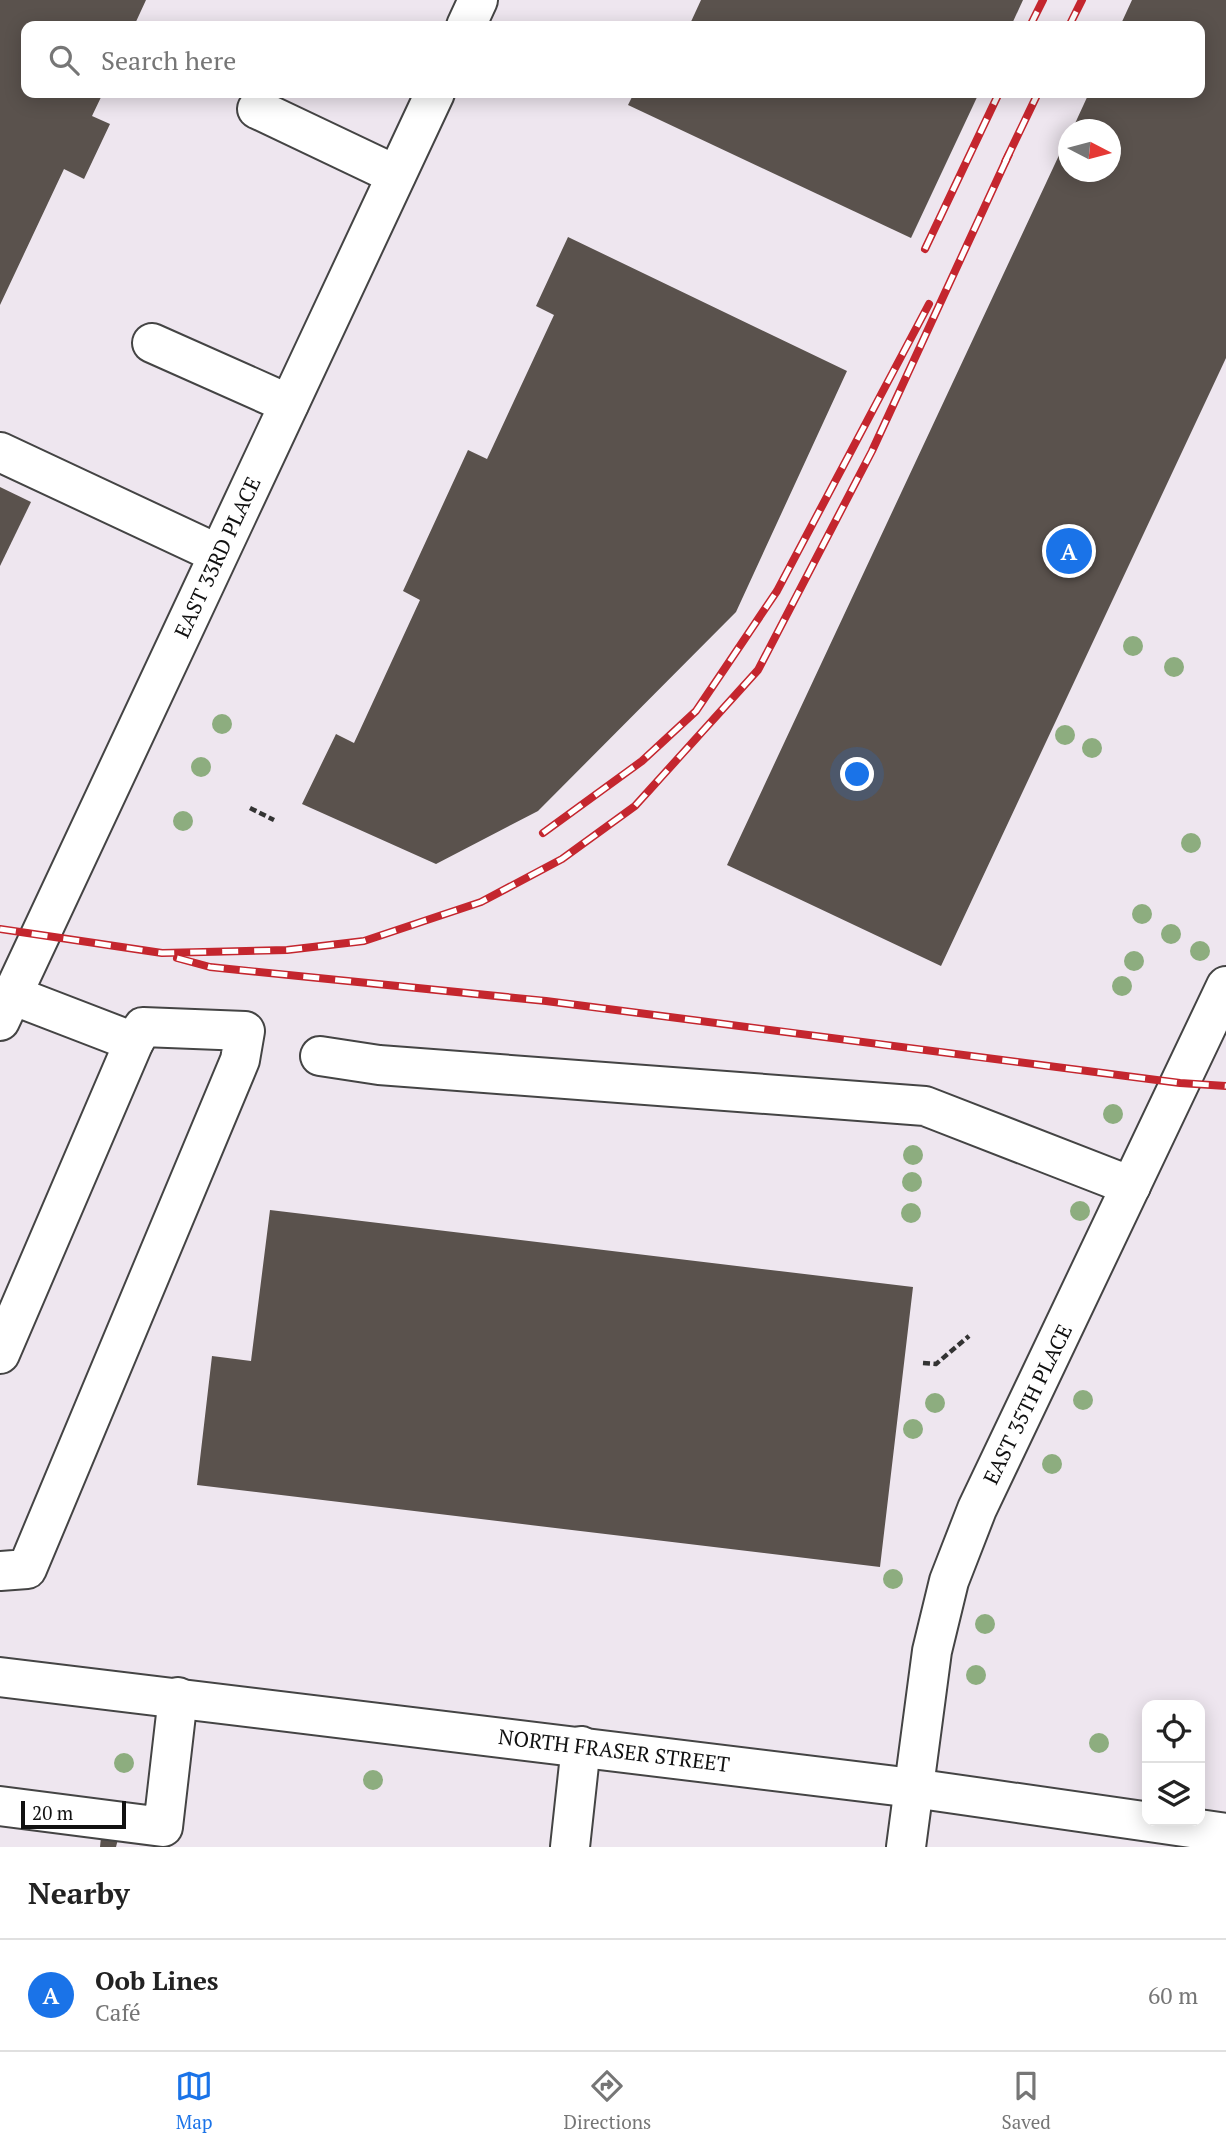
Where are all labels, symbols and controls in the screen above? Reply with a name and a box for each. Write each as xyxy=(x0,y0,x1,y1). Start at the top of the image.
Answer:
search box xyxy=(21,21,1205,98)
icon: search xyxy=(45,41,83,79)
text: Search here xyxy=(101,43,236,77)
north arrow xyxy=(1058,119,1121,182)
street label: EAST 33RD PLACE xyxy=(167,472,267,642)
pin: A xyxy=(1046,525,1092,577)
your location xyxy=(840,757,874,791)
street label: EAST 35TH PLACE xyxy=(976,1319,1078,1489)
map controls xyxy=(1142,1700,1205,1826)
button: locate xyxy=(1142,1700,1205,1763)
street label: NORTH FRASER STREET xyxy=(497,1722,731,1778)
button: layers xyxy=(1142,1763,1205,1826)
scale bar xyxy=(21,1798,126,1830)
text: 20 m xyxy=(32,1800,73,1825)
text: Nearby xyxy=(28,1873,130,1913)
text: Oob Lines xyxy=(95,1963,219,1997)
text: A xyxy=(43,1980,59,2011)
text: 60 m xyxy=(1148,1980,1198,2011)
text: Café xyxy=(95,1997,140,2028)
tab: Map xyxy=(175,2067,213,2134)
tab: Directions xyxy=(564,2067,651,2134)
tab: Saved xyxy=(1002,2067,1051,2134)

